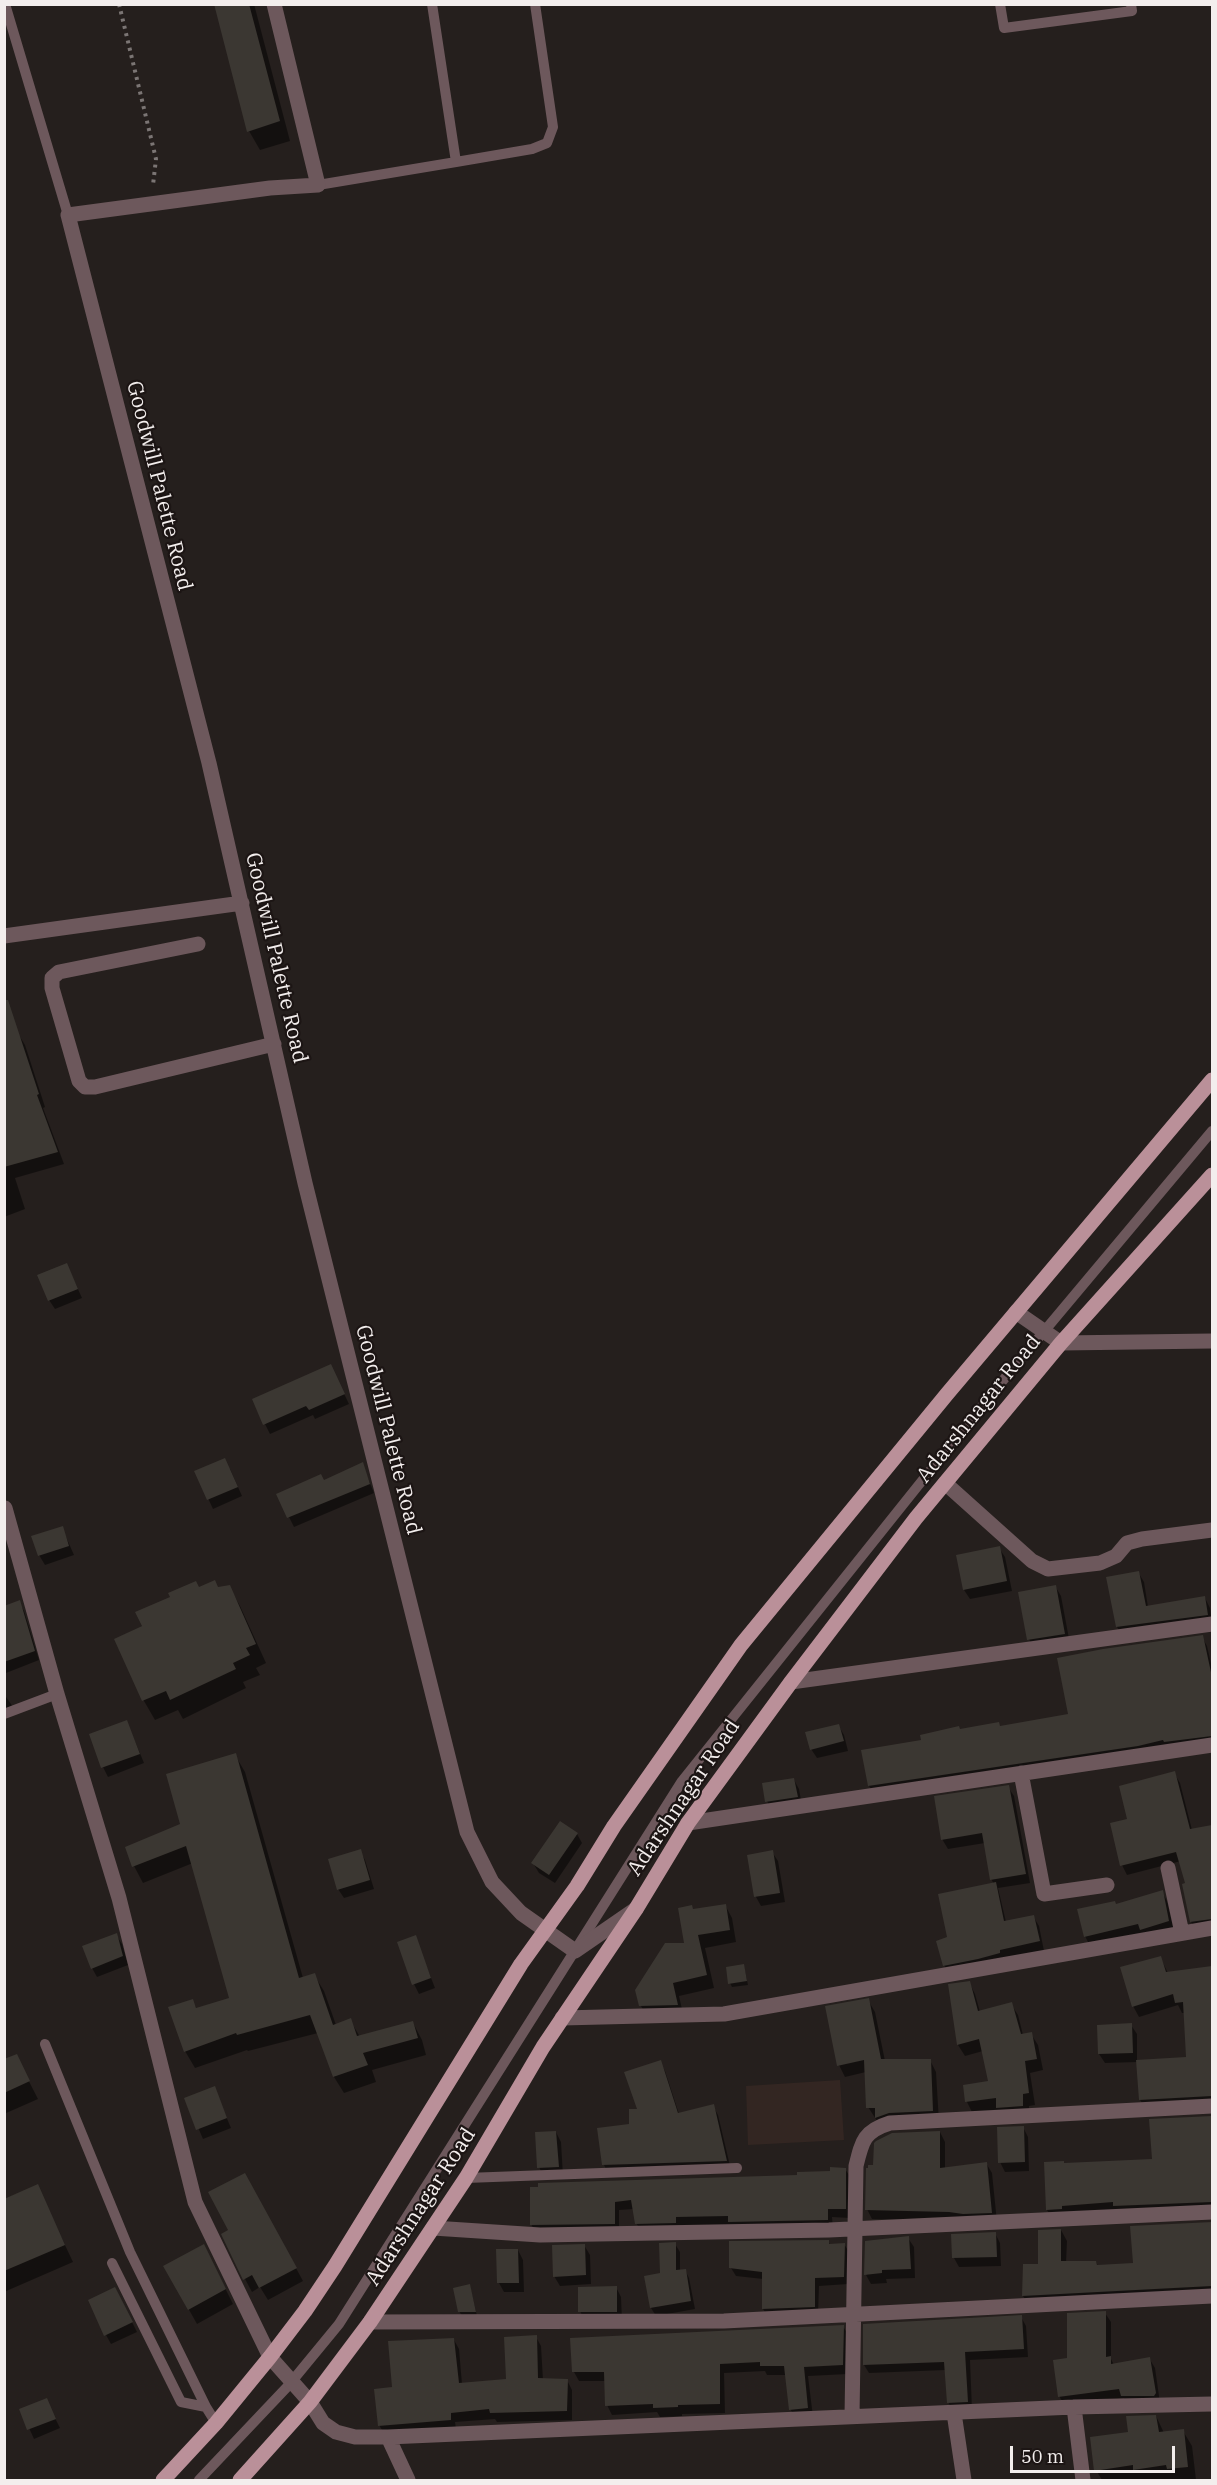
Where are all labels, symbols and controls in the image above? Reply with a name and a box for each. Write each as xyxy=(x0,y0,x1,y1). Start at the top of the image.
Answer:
street label: Goodwill Palette Road xyxy=(121,379,197,593)
street label: Goodwill Palette Road xyxy=(240,850,312,1066)
street label: Goodwill Palette Road xyxy=(350,1323,426,1537)
street label: Adarshnagar Road xyxy=(912,1330,1046,1488)
street label: Adarshnagar Road xyxy=(622,1715,746,1881)
street label: Adarshnagar Road xyxy=(361,2123,481,2291)
scale bar xyxy=(1013,2434,1178,2472)
text: 50 m xyxy=(1021,2445,1064,2468)

